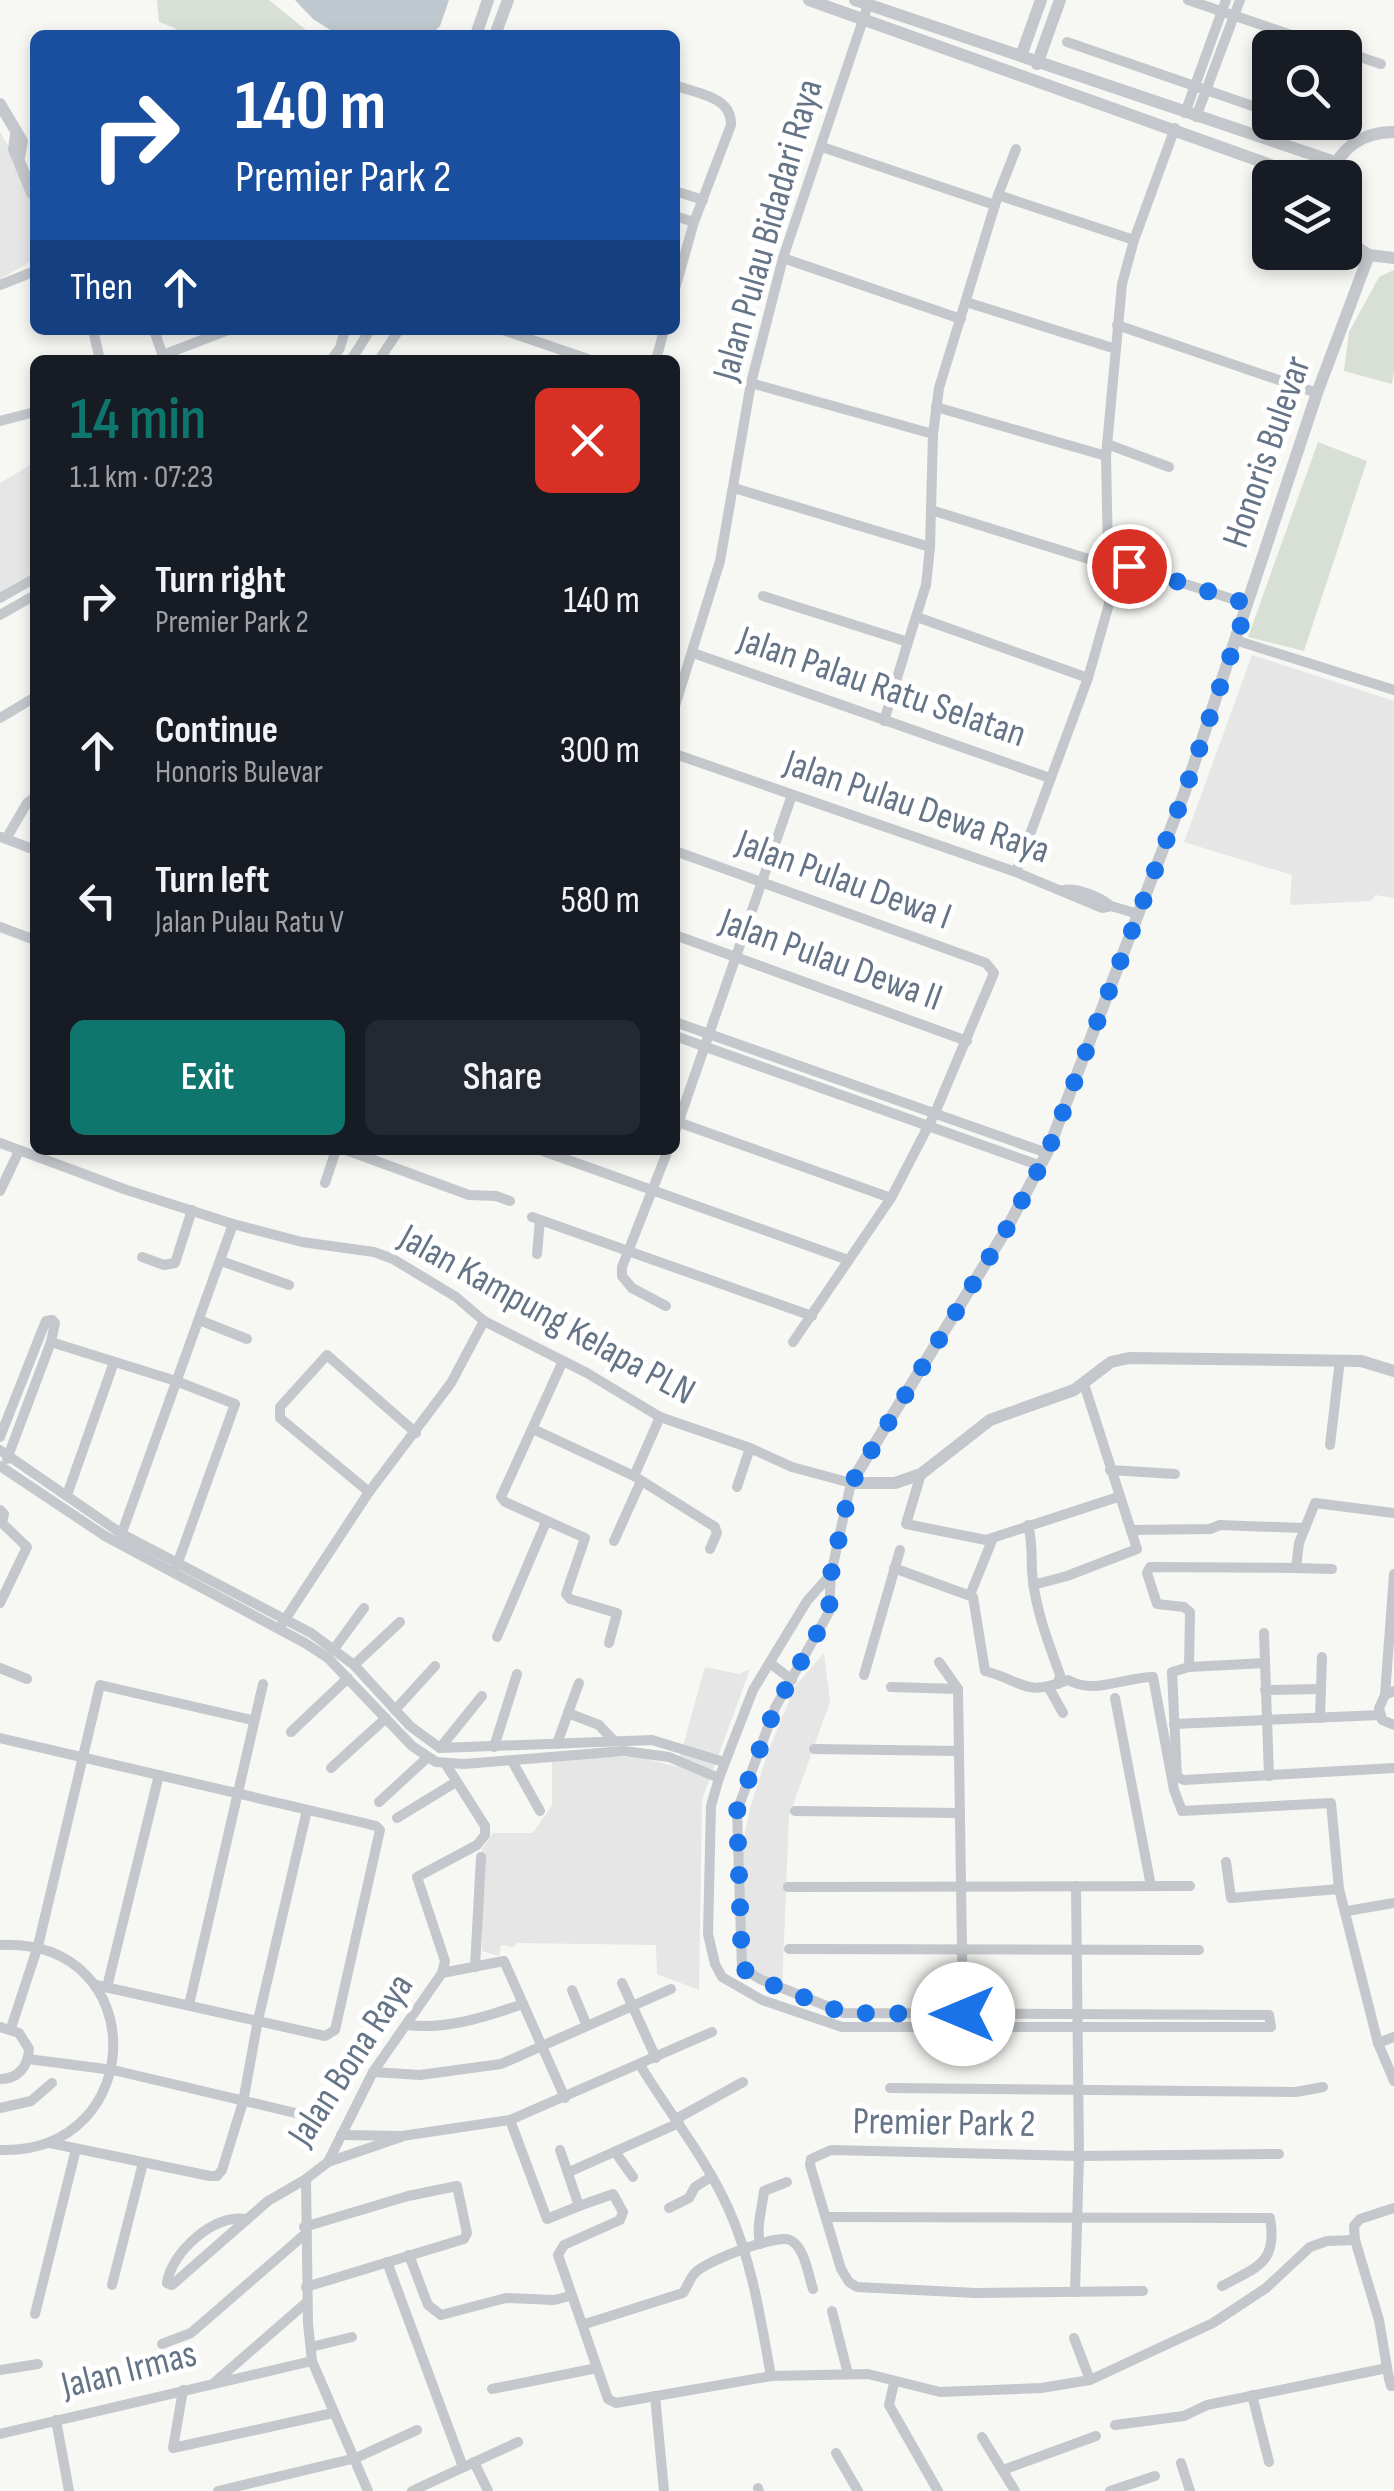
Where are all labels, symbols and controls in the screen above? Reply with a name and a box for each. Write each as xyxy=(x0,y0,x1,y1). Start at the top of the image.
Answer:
map controls xyxy=(1252,30,1362,270)
button: search xyxy=(1252,30,1362,140)
text: 140 m xyxy=(235,65,386,149)
icon: right xyxy=(70,70,200,200)
street label: Jalan Pulau Bidadari Raya xyxy=(703,74,833,387)
text: Premier Park 2 xyxy=(235,150,451,205)
button: layers xyxy=(1252,160,1362,270)
icon: ahead xyxy=(153,260,208,315)
text: Then xyxy=(70,265,133,310)
street label: Honoris Bulevar xyxy=(1213,350,1321,554)
text: 14 min xyxy=(70,384,206,456)
button: close xyxy=(535,388,640,493)
text: 1.1 km · 07:23 xyxy=(70,458,214,497)
pin xyxy=(1087,524,1172,609)
icon: arrive xyxy=(1102,539,1157,594)
text: Turn right xyxy=(155,558,286,603)
icon: right xyxy=(70,573,125,628)
text: 140 m xyxy=(563,578,640,623)
text: Premier Park 2 xyxy=(155,603,309,642)
street label: Jalan Palau Ratu Selatan xyxy=(731,616,1032,757)
text: Continue xyxy=(155,708,278,753)
icon: ahead xyxy=(70,723,125,778)
text: 300 m xyxy=(560,728,640,773)
street label: Jalan Pulau Dewa Raya xyxy=(778,740,1056,873)
text: Honoris Bulevar xyxy=(155,753,323,792)
street label: Jalan Pulau Dewa I xyxy=(730,820,957,940)
text: Turn left xyxy=(155,858,269,903)
icon: left xyxy=(70,873,125,928)
text: 580 m xyxy=(561,878,640,923)
street label: Jalan Pulau Dewa II xyxy=(713,899,948,1021)
text: Jalan Pulau Ratu V xyxy=(155,903,344,942)
button: Exit xyxy=(70,1020,345,1135)
button: Share xyxy=(365,1020,640,1135)
street label: Jalan Kampung Kelapa PLN xyxy=(391,1215,703,1415)
position arrow xyxy=(911,1962,1015,2066)
street label: Jalan Bona Raya xyxy=(278,1965,423,2155)
street label: Premier Park 2 xyxy=(852,2099,1036,2147)
street label: Jalan Irmas xyxy=(56,2332,201,2409)

